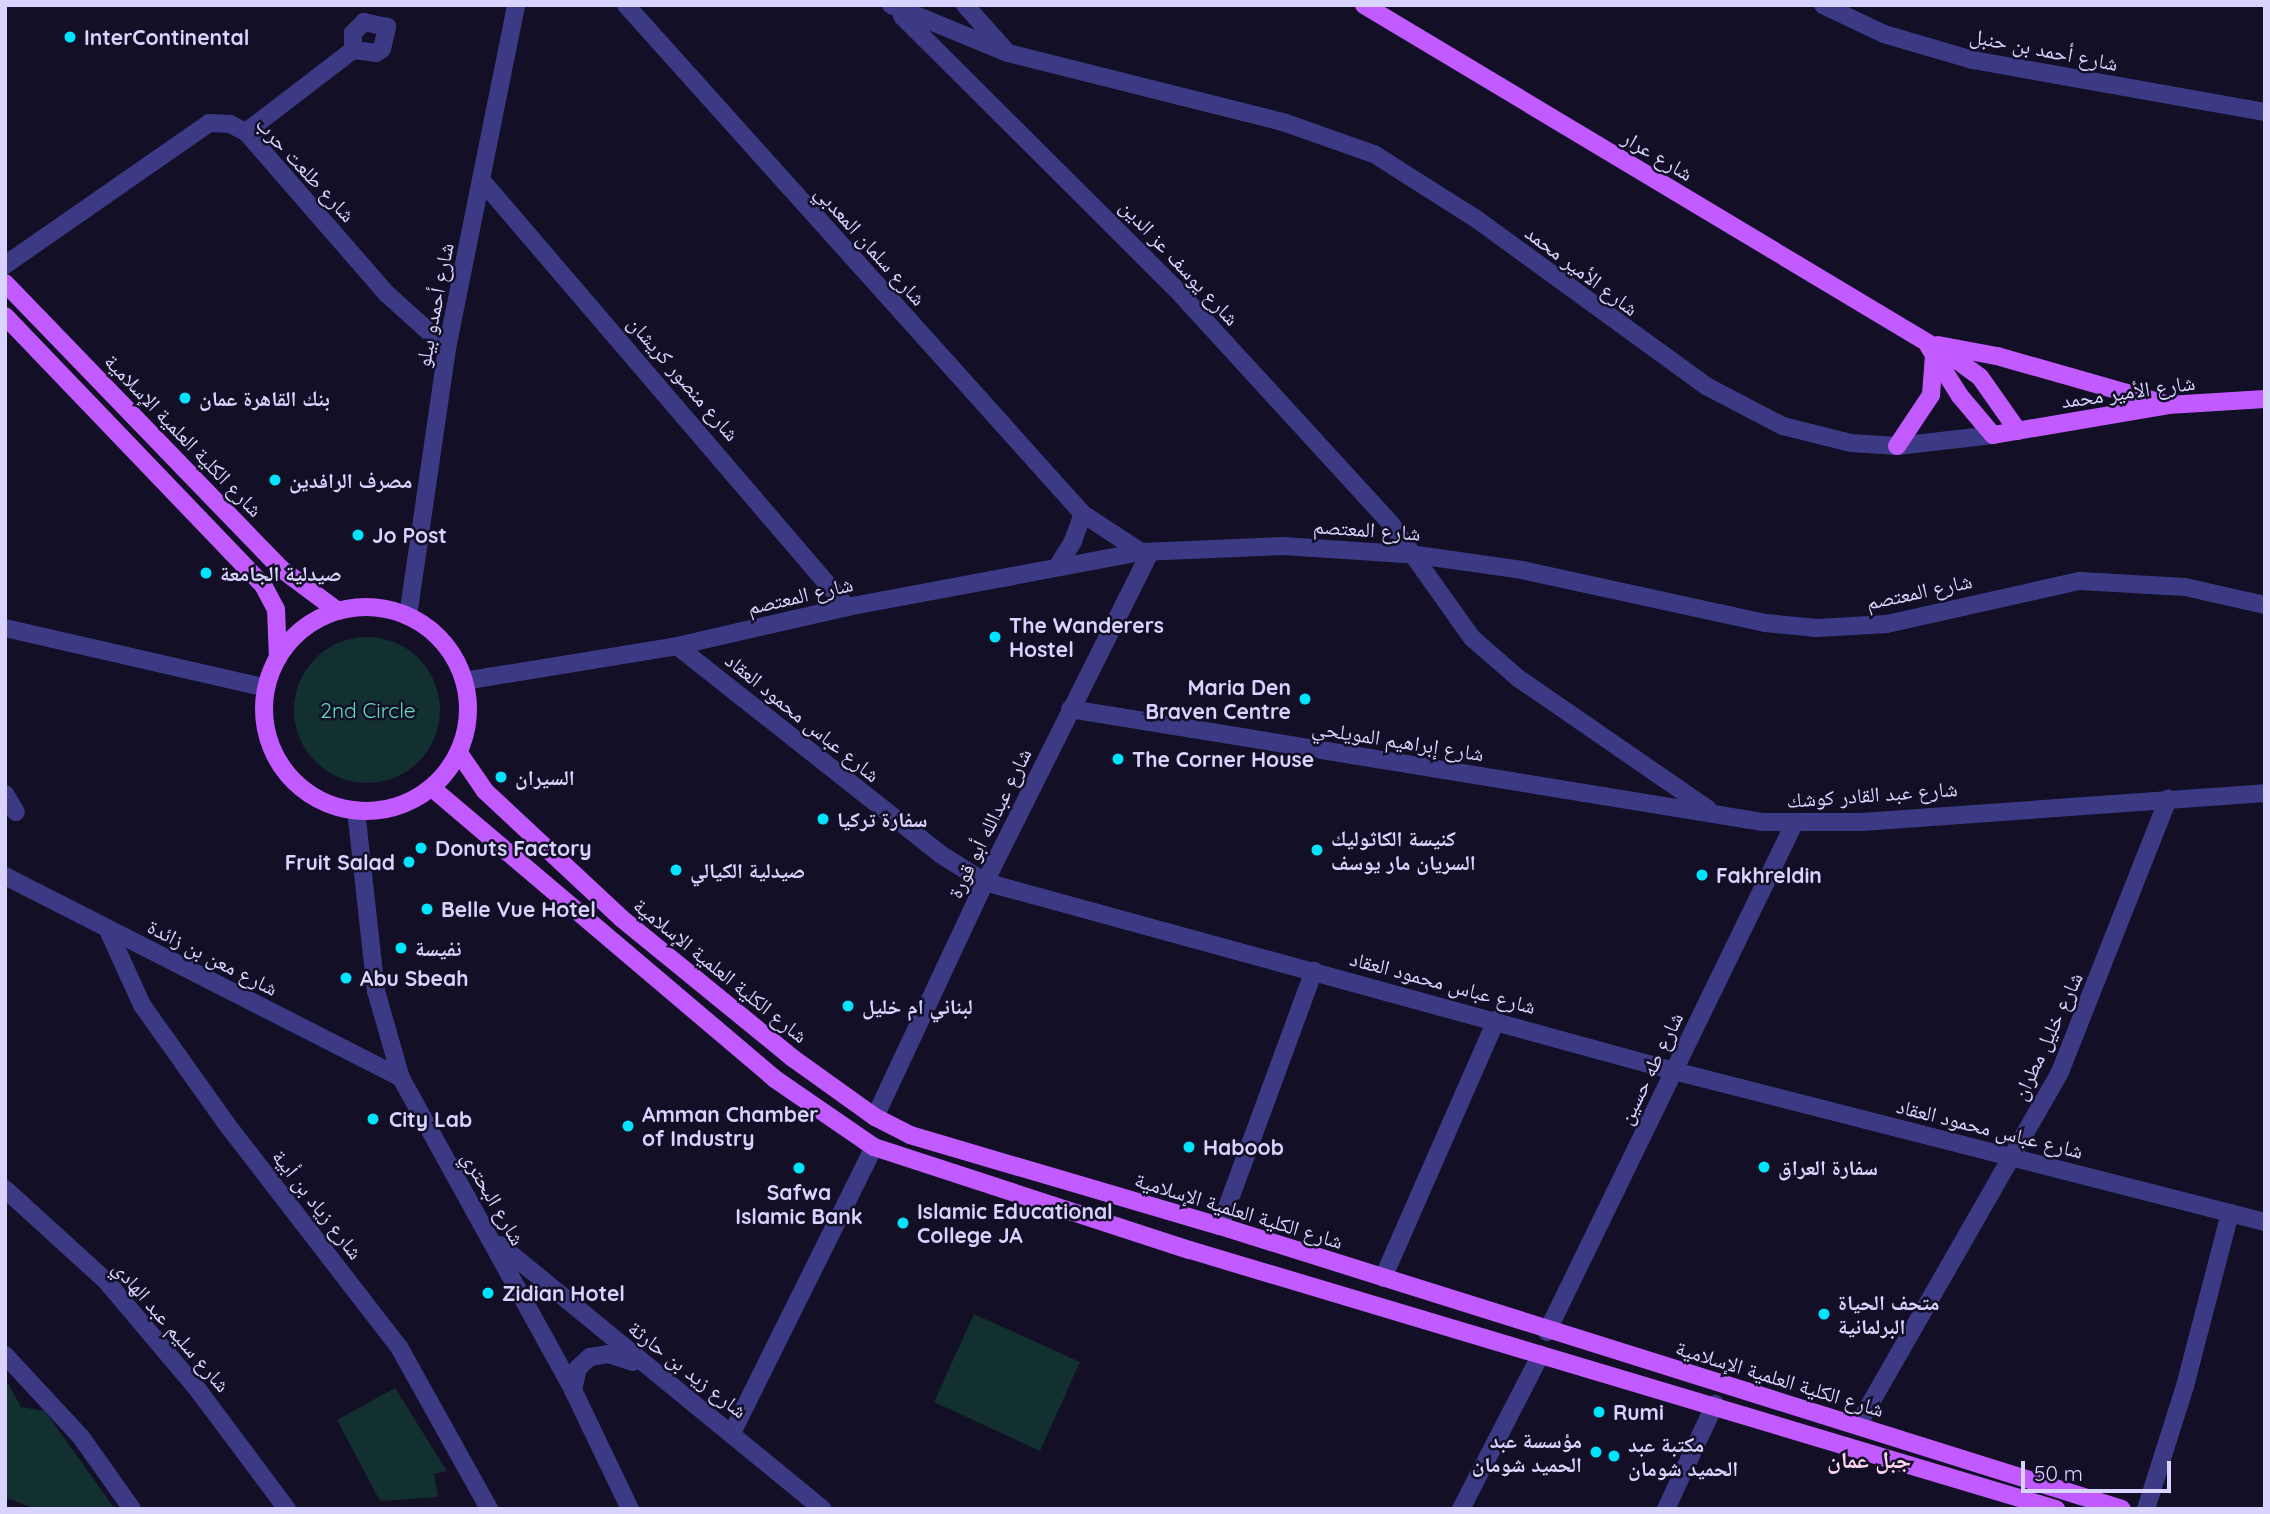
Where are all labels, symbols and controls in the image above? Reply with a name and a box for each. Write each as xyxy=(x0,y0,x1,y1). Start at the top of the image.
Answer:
street label: شارع أحمد بن حنبل xyxy=(1968,22,2120,76)
place label: InterContinental xyxy=(84,24,249,50)
marker: InterContinental xyxy=(62,29,78,45)
street label: شارع طلعت حرب xyxy=(251,111,361,227)
street label: شارع عرار xyxy=(1618,124,1698,186)
street label: شارع سلمان المعدبي xyxy=(810,179,932,311)
street label: شارع يوسف عز الدين xyxy=(1115,194,1245,330)
street label: شارع الأمير محمد xyxy=(1520,219,1644,321)
street label: شارع أحمدو بيلو xyxy=(410,241,458,369)
street label: شارع منصور كريشان xyxy=(623,310,745,446)
street label: شارع الكلية العلمية الإسلامية xyxy=(100,348,268,522)
street label: شارع الأمير محمد xyxy=(2059,369,2197,413)
place label: بنك القاهرة عمان xyxy=(199,385,330,411)
marker: بنك القاهرة عمان xyxy=(177,390,193,406)
place label: مصرف الرافدين xyxy=(289,467,412,493)
marker: مصرف الرافدين xyxy=(267,472,283,488)
street label: شارع المعتصم xyxy=(1313,513,1421,545)
place label: Jo Post xyxy=(372,522,447,548)
marker: Jo Post xyxy=(350,527,366,543)
place label: صيدلية الجامعة xyxy=(220,560,342,586)
marker: صيدلية الجامعة xyxy=(198,565,214,581)
street label: شارع المعتصم xyxy=(1864,568,1974,614)
street label: شارع المعتصم xyxy=(745,571,855,619)
place label: The Wanderers Hostel xyxy=(1009,612,1164,662)
marker: The Wanderers Hostel xyxy=(987,629,1003,645)
street label: شارع عباس محمود العقاد xyxy=(721,647,885,787)
place label: Maria Den Braven Centre xyxy=(1145,674,1291,724)
marker: Maria Den Braven Centre xyxy=(1297,691,1313,707)
park label: 2nd Circle xyxy=(320,697,416,723)
street label: شارع إبراهيم المويلحي xyxy=(1310,714,1486,766)
street label: شارع عبدالله أبو قورة xyxy=(942,744,1036,902)
place label: The Corner House xyxy=(1132,746,1314,772)
marker: The Corner House xyxy=(1110,751,1126,767)
place label: السيران xyxy=(515,764,575,790)
marker: السيران xyxy=(493,769,509,785)
street label: شارع عبد القادر كوشك xyxy=(1786,775,1958,813)
place label: سفارة تركيا xyxy=(837,806,928,832)
marker: سفارة تركيا xyxy=(815,811,831,827)
place label: كنيسة الكاثوليك السريان مار يوسف xyxy=(1331,825,1476,875)
place label: Donuts Factory xyxy=(435,835,592,861)
marker: Donuts Factory xyxy=(413,840,429,856)
marker: كنيسة الكاثوليك السريان مار يوسف xyxy=(1309,842,1325,858)
place label: Fruit Salad xyxy=(285,849,395,875)
marker: Fruit Salad xyxy=(401,854,417,870)
place label: صيدلية الكيالي xyxy=(690,857,805,883)
marker: صيدلية الكيالي xyxy=(668,862,684,878)
place label: Fakhreldin xyxy=(1716,862,1822,888)
marker: Fakhreldin xyxy=(1694,867,1710,883)
street label: شارع الكلية العلمية الإسلامية xyxy=(629,892,813,1048)
place label: Belle Vue Hotel xyxy=(441,896,596,922)
marker: Belle Vue Hotel xyxy=(419,901,435,917)
street label: شارع معن بن زائدة xyxy=(144,913,282,1001)
place label: نفيسة xyxy=(415,935,461,961)
marker: نفيسة xyxy=(393,940,409,956)
street label: شارع عباس محمود العقاد xyxy=(1347,945,1539,1019)
place label: Abu Sbeah xyxy=(360,965,469,991)
street label: شارع خليل مطران xyxy=(2006,968,2088,1104)
marker: Abu Sbeah xyxy=(338,970,354,986)
place label: لبناني ام خليل xyxy=(862,993,973,1019)
marker: لبناني ام خليل xyxy=(840,998,856,1014)
street label: شارع طه حسين xyxy=(1612,1008,1688,1128)
street label: شارع عباس محمود العقاد xyxy=(1894,1093,2086,1163)
place label: Amman Chamber of Industry xyxy=(642,1101,818,1151)
place label: City Lab xyxy=(389,1106,472,1132)
marker: City Lab xyxy=(363,1109,383,1129)
marker: Amman Chamber of Industry xyxy=(620,1118,636,1134)
place label: Haboob xyxy=(1203,1134,1284,1160)
marker: Haboob xyxy=(1181,1139,1197,1155)
street label: شارع زياد بن أبية xyxy=(267,1144,369,1264)
street label: شارع البحتري xyxy=(457,1147,531,1249)
place label: سفارة العراق xyxy=(1778,1154,1878,1180)
marker: سفارة العراق xyxy=(1756,1159,1772,1175)
marker: Safwa Islamic Bank xyxy=(791,1160,807,1176)
street label: شارع الكلية العلمية الإسلامية xyxy=(1132,1166,1346,1254)
place label: Safwa Islamic Bank xyxy=(735,1179,863,1229)
place label: Islamic Educational College JA xyxy=(917,1198,1113,1248)
marker: Islamic Educational College JA xyxy=(895,1215,911,1231)
street label: شارع سليم عبد الهادي xyxy=(108,1255,236,1397)
place label: Zidian Hotel xyxy=(502,1280,625,1306)
marker: Zidian Hotel xyxy=(480,1285,496,1301)
place label: متحف الحياة البرلمانية xyxy=(1838,1289,1939,1339)
marker: متحف الحياة البرلمانية xyxy=(1816,1306,1832,1322)
street label: شارع زيد بن حارثة xyxy=(624,1315,752,1423)
street label: شارع الكلية العلمية الإسلامية xyxy=(1673,1334,1887,1422)
place label: Rumi xyxy=(1613,1399,1664,1425)
marker: Rumi xyxy=(1591,1404,1607,1420)
place label: مؤسسة عبد الحميد شومان xyxy=(1472,1427,1582,1477)
place label: مكتبة عبد الحميد شومان xyxy=(1628,1431,1738,1481)
marker: مؤسسة عبد الحميد شومان xyxy=(1588,1444,1604,1460)
district label: جبل عمان xyxy=(1827,1446,1911,1474)
marker: مكتبة عبد الحميد شومان xyxy=(1606,1448,1622,1464)
scale bar xyxy=(2025,1448,2176,1492)
text: 50 m xyxy=(2034,1460,2083,1486)

